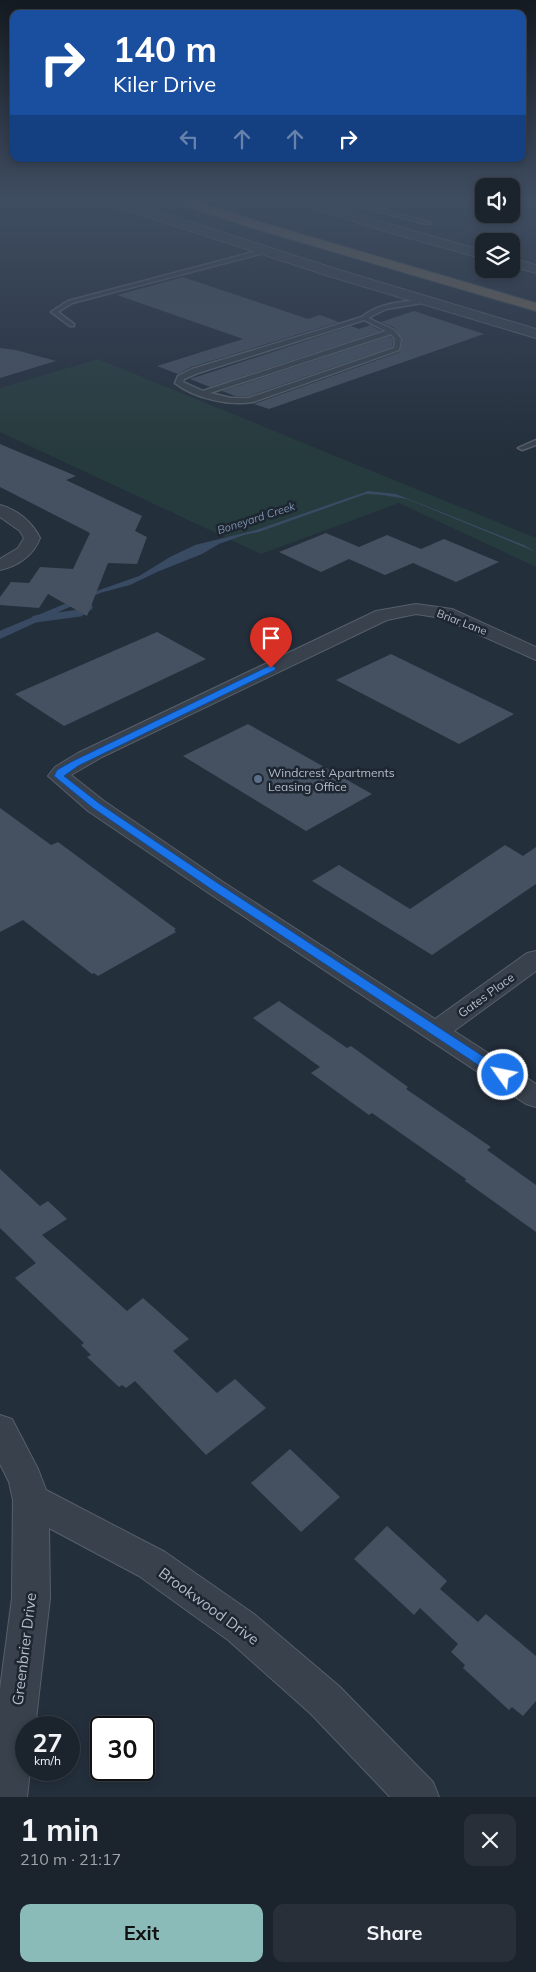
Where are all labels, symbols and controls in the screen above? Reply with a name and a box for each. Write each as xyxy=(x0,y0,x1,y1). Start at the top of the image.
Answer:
text: 140 m xyxy=(113,27,217,71)
icon: right xyxy=(30,30,95,95)
text: Kiler Drive xyxy=(113,70,216,98)
icon: left xyxy=(175,125,203,153)
icon: ahead xyxy=(228,125,256,153)
icon: ahead xyxy=(281,125,309,153)
icon: right xyxy=(334,125,362,153)
map controls xyxy=(475,178,520,278)
button: sound xyxy=(475,178,520,223)
button: layers xyxy=(475,233,520,278)
water label: Boneyard Creek xyxy=(215,499,297,537)
street label: Briar Lane xyxy=(435,606,489,638)
pin xyxy=(250,617,292,668)
icon: arrive xyxy=(257,624,285,652)
place label: Windcrest Apartments Leasing Office xyxy=(268,765,395,794)
marker: Windcrest Apartments Leasing Office xyxy=(252,773,264,785)
street label: Gates Place xyxy=(455,970,517,1020)
position arrow xyxy=(476,1048,528,1100)
street label: Brookwood Drive xyxy=(155,1563,263,1649)
street label: Greenbrier Drive xyxy=(8,1592,40,1706)
speed limit sign: 30 xyxy=(90,1716,155,1781)
text: 27 xyxy=(32,1727,63,1758)
text: km/h xyxy=(34,1753,61,1768)
text: 1 min xyxy=(20,1811,99,1849)
button: close xyxy=(464,1814,516,1866)
text: 210 m · 21:17 xyxy=(20,1849,121,1869)
button: Exit xyxy=(20,1904,263,1962)
button: Share xyxy=(273,1904,516,1962)

